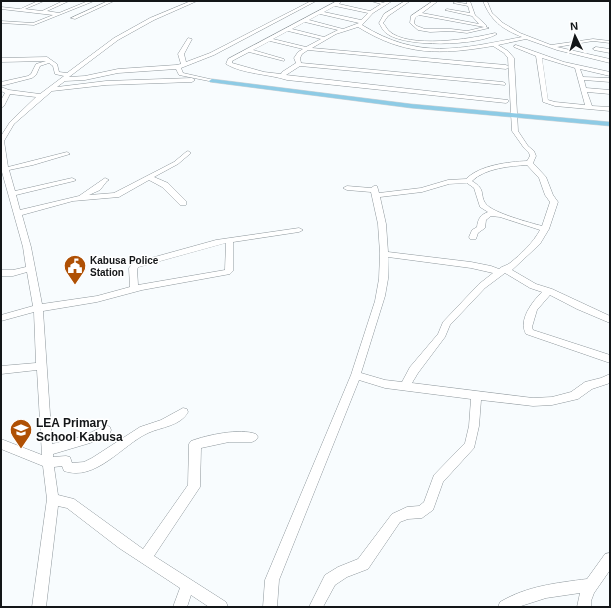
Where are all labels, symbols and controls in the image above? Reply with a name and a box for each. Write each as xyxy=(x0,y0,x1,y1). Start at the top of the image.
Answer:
north arrow xyxy=(555,16,595,56)
text: N xyxy=(570,20,579,32)
public building icon: Kabusa Police Station xyxy=(62,253,88,286)
place label: Kabusa Police Station xyxy=(90,255,159,278)
place label: LEA Primary School Kabusa xyxy=(36,416,123,444)
school or university icon: LEA Primary School Kabusa xyxy=(8,417,34,450)

